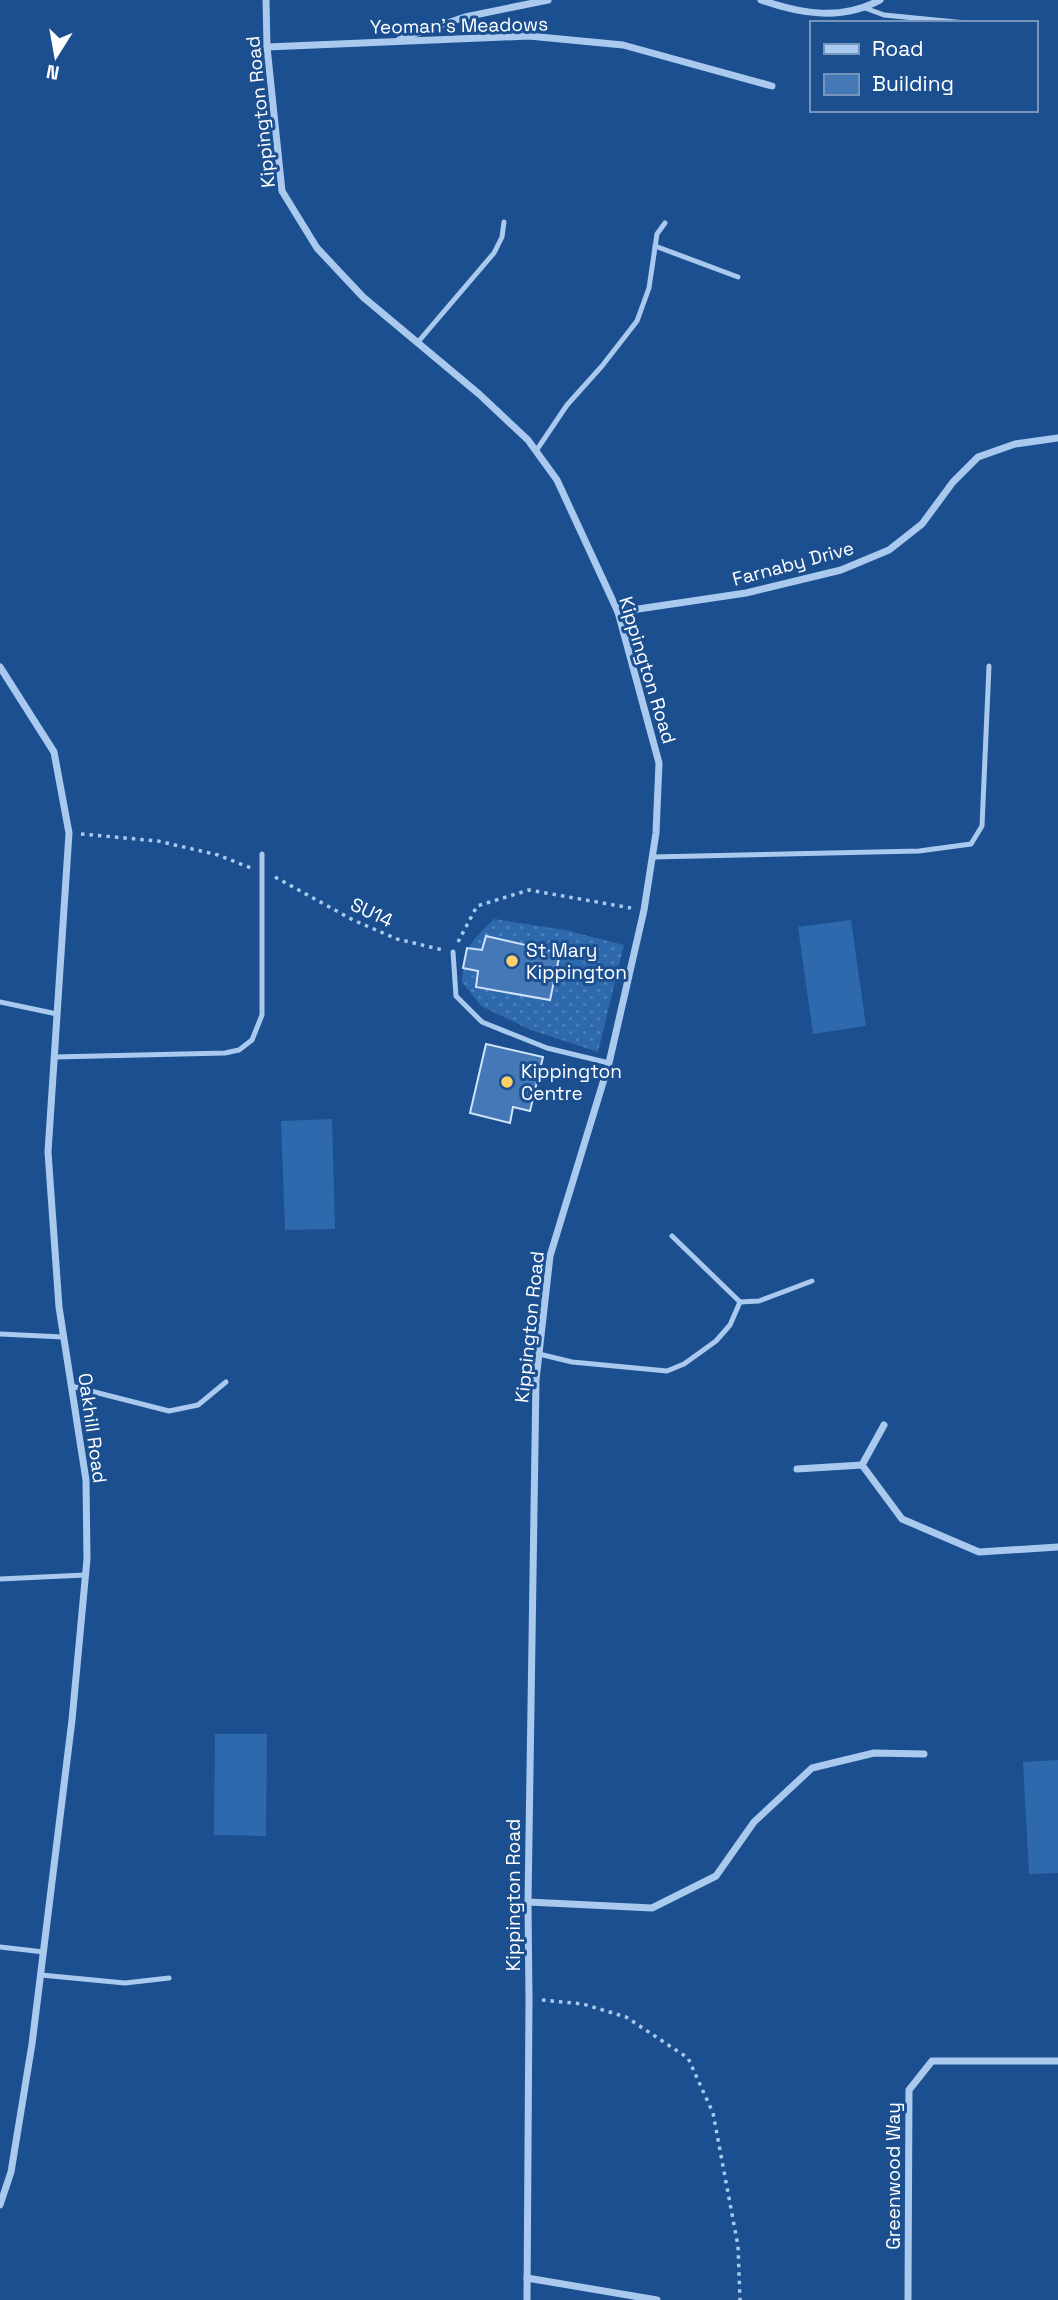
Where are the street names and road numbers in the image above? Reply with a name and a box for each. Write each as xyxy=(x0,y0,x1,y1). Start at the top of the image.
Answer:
street label: Yeoman's Meadows xyxy=(370,11,548,40)
street label: Kippington Road xyxy=(240,35,281,189)
street label: Farnaby Drive xyxy=(730,535,857,592)
street label: Kippington Road xyxy=(613,594,682,747)
street label: SU14 xyxy=(347,892,397,933)
street label: Kippington Road xyxy=(509,1250,550,1404)
street label: Oakhill Road xyxy=(72,1371,113,1485)
street label: Kippington Road xyxy=(501,1819,526,1971)
street label: Greenwood Way xyxy=(881,2102,906,2250)

